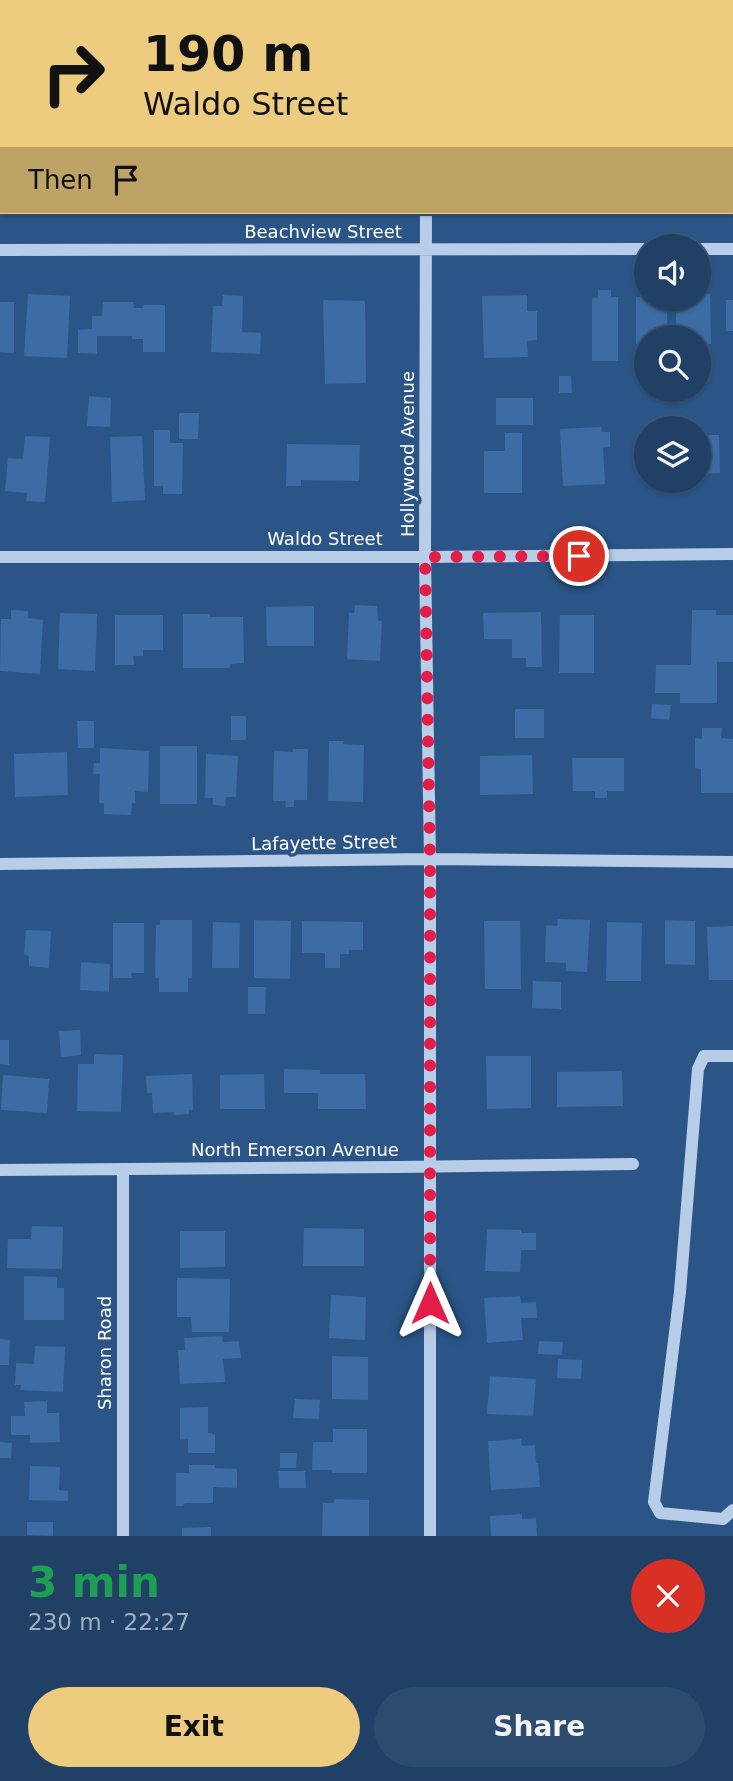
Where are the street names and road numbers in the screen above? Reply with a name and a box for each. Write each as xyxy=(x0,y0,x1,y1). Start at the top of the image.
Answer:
street label: Beachview Street xyxy=(244,221,402,242)
street label: Hollywood Avenue xyxy=(397,371,418,537)
street label: Waldo Street xyxy=(267,528,383,549)
street label: Lafayette Street xyxy=(251,831,397,854)
street label: North Emerson Avenue xyxy=(191,1139,399,1160)
street label: Sharon Road xyxy=(94,1296,115,1410)

